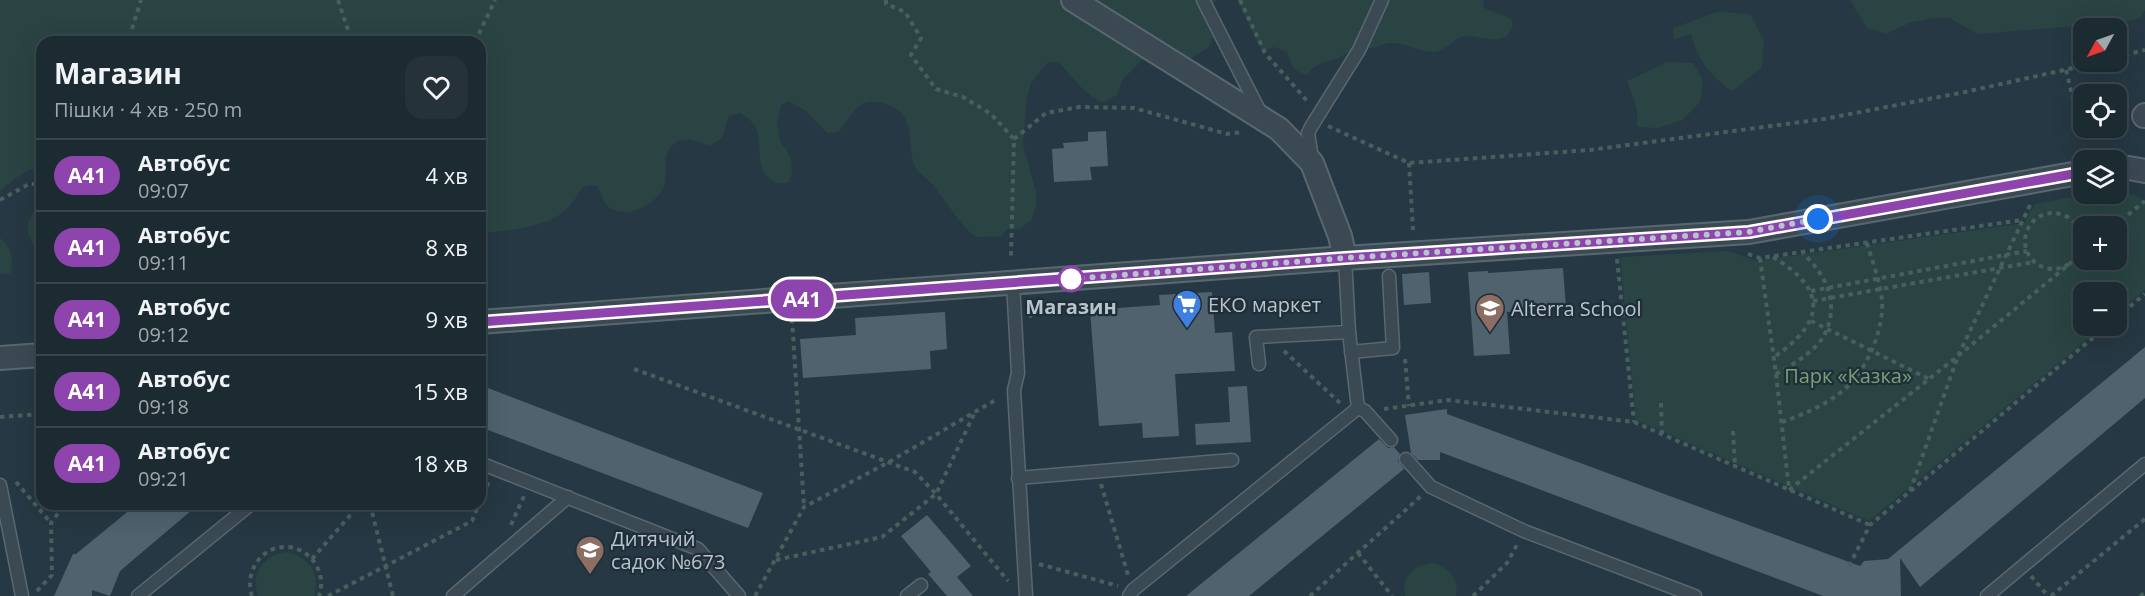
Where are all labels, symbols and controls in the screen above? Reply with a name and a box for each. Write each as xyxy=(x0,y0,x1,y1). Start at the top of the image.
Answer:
north arrow xyxy=(2073,18,2127,72)
map controls xyxy=(2073,18,2127,336)
text: Магазин xyxy=(54,54,182,92)
button: heart xyxy=(405,56,468,119)
button: locate xyxy=(2073,84,2127,138)
text: Пішки · 4 хв · 250 m xyxy=(54,96,242,123)
text: Автобус xyxy=(138,147,230,177)
button: layers xyxy=(2073,150,2127,204)
text: 4 хв xyxy=(426,160,468,190)
text: A41 xyxy=(68,161,106,189)
text: 09:07 xyxy=(138,177,189,204)
your location xyxy=(1803,204,1833,234)
button: + xyxy=(2073,216,2127,270)
text: Автобус xyxy=(138,219,230,249)
text: 8 хв xyxy=(426,232,468,262)
text: A41 xyxy=(68,233,106,261)
text: 09:11 xyxy=(138,249,189,276)
marker: Магазин xyxy=(1058,266,1084,292)
line badge: A41 xyxy=(768,280,836,318)
button: − xyxy=(2073,282,2127,336)
text: A41 xyxy=(783,285,821,313)
supermarket icon: ЕКО маркет xyxy=(1171,288,1203,330)
text: Автобус xyxy=(138,291,230,321)
place label: ЕКО маркет xyxy=(1208,291,1321,318)
school or university icon: Alterra School xyxy=(1474,292,1506,334)
place label: Магазин xyxy=(1025,293,1117,320)
place label: Alterra School xyxy=(1511,295,1642,322)
text: 9 хв xyxy=(426,304,468,334)
text: A41 xyxy=(68,305,106,333)
text: 09:12 xyxy=(138,321,189,348)
park label: Парк «Казка» xyxy=(1784,362,1912,389)
text: Автобус xyxy=(138,363,230,393)
text: 15 хв xyxy=(413,376,468,406)
text: A41 xyxy=(68,377,106,405)
text: 09:18 xyxy=(138,393,189,420)
text: Автобус xyxy=(138,435,230,465)
text: 18 хв xyxy=(413,448,468,478)
text: A41 xyxy=(68,449,106,477)
text: 09:21 xyxy=(138,465,189,492)
place label: Дитячий садок №673 xyxy=(611,525,725,575)
school or university icon: Дитячий садок №673 xyxy=(574,534,606,576)

